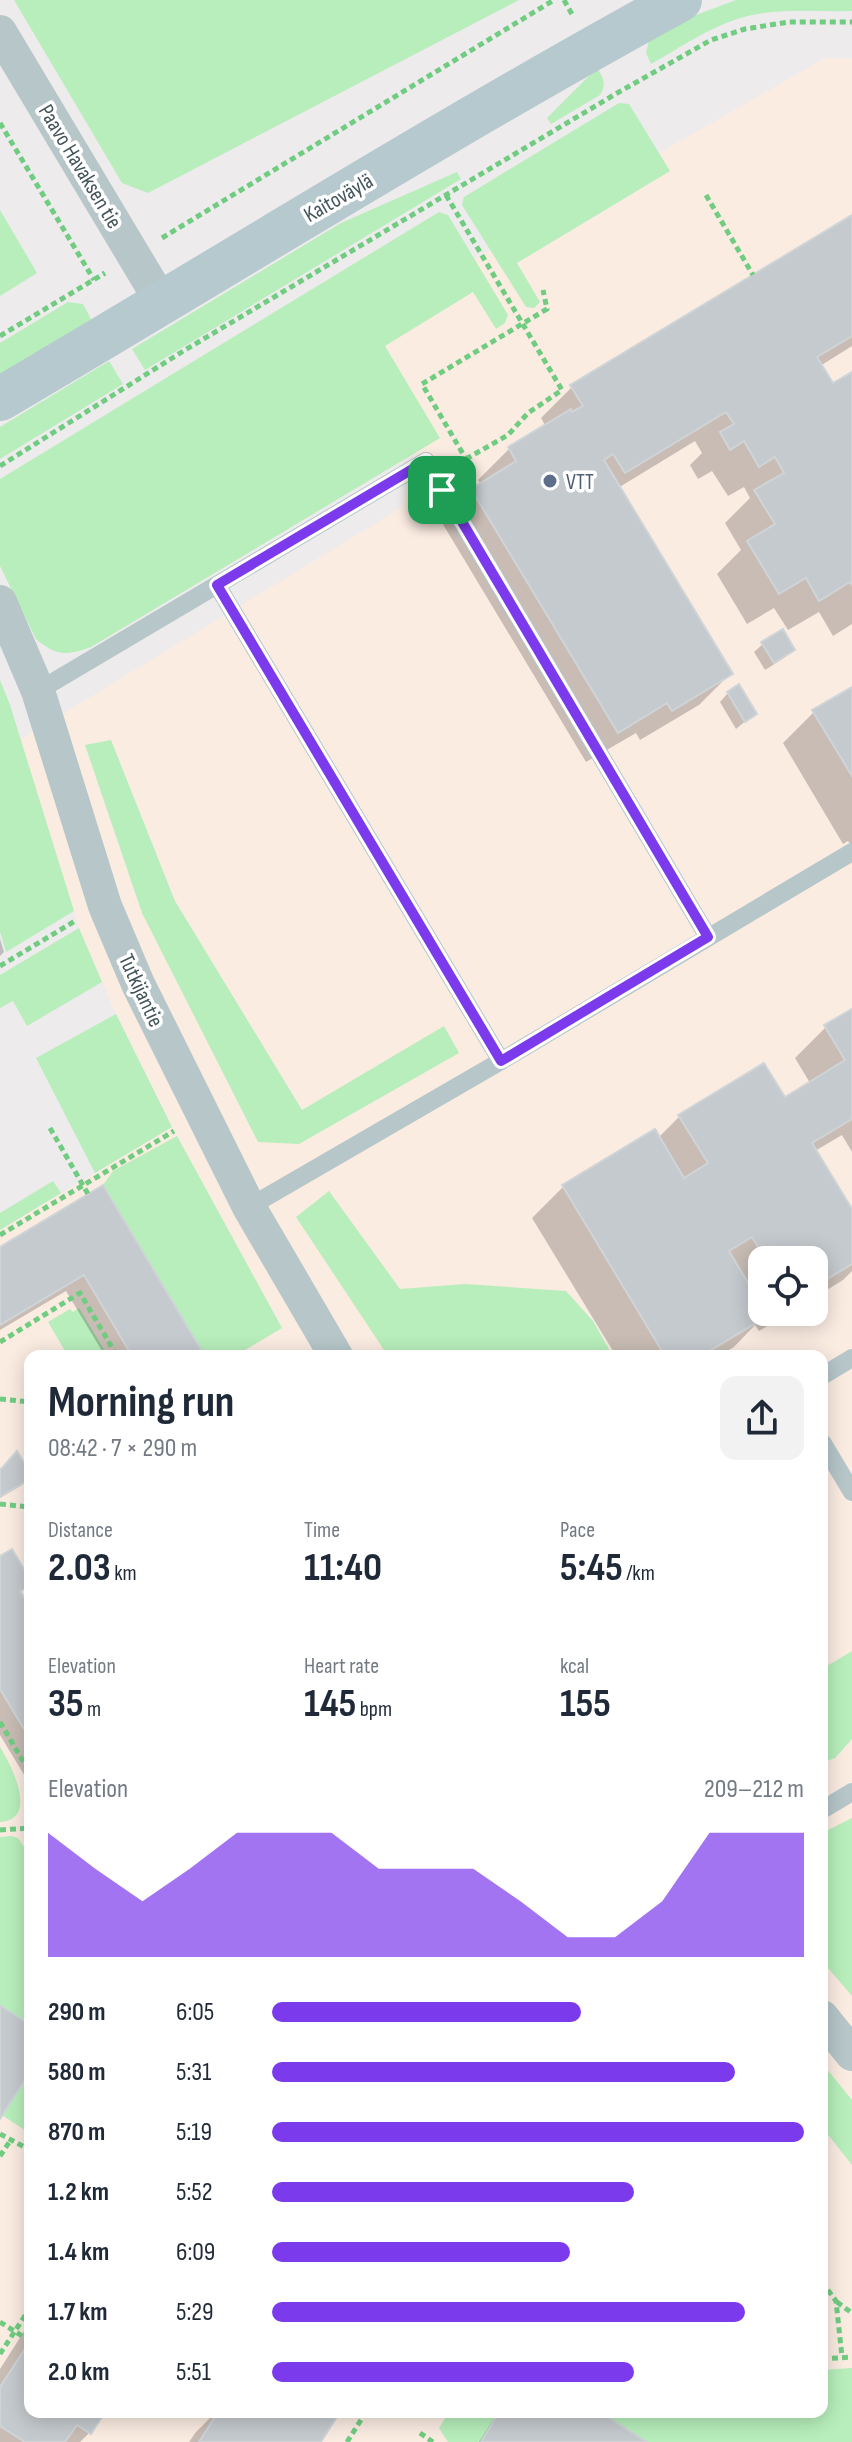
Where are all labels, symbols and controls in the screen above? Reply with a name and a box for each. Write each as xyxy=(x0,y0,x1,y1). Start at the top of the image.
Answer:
street label: Paavo Havaksen tie xyxy=(32,100,127,234)
street label: Kaitoväylä xyxy=(299,168,378,229)
pin xyxy=(408,456,476,524)
icon: arrive xyxy=(420,468,464,512)
place label: VTT xyxy=(566,469,594,496)
marker: VTT xyxy=(541,472,559,490)
street label: Tutkijantie xyxy=(112,950,169,1031)
map controls xyxy=(748,1246,828,1326)
button: locate xyxy=(748,1246,828,1326)
text: Morning run xyxy=(48,1376,234,1429)
button: share xyxy=(720,1376,804,1460)
text: 08:42 · 7 × 290 m xyxy=(48,1433,197,1464)
text: Distance xyxy=(48,1517,113,1544)
text: Time xyxy=(304,1517,340,1544)
text: Pace xyxy=(560,1517,595,1544)
text: 2.03 xyxy=(48,1544,111,1592)
text: 11:40 xyxy=(304,1544,382,1592)
text: 5:45 xyxy=(560,1544,623,1592)
text: km xyxy=(111,1560,137,1587)
text: /km xyxy=(623,1560,655,1587)
text: Elevation xyxy=(48,1653,116,1680)
text: Heart rate xyxy=(304,1653,379,1680)
text: kcal xyxy=(560,1653,589,1680)
text: 35 xyxy=(48,1680,83,1728)
text: 145 xyxy=(304,1680,356,1728)
text: 155 xyxy=(560,1680,611,1728)
text: m xyxy=(83,1696,101,1723)
text: bpm xyxy=(356,1696,392,1723)
text: Elevation xyxy=(48,1774,128,1805)
text: 209–212 m xyxy=(704,1774,804,1805)
text: 290 m xyxy=(48,1997,105,2028)
text: 6:05 xyxy=(176,1997,214,2028)
text: 580 m xyxy=(48,2057,105,2088)
text: 5:31 xyxy=(176,2057,211,2088)
text: 870 m xyxy=(48,2117,105,2148)
text: 5:19 xyxy=(176,2117,212,2148)
text: 1.2 km xyxy=(48,2177,109,2208)
text: 5:52 xyxy=(176,2177,212,2208)
text: 1.4 km xyxy=(48,2237,109,2268)
text: 6:09 xyxy=(176,2237,215,2268)
text: 1.7 km xyxy=(48,2297,107,2328)
text: 5:29 xyxy=(176,2297,214,2328)
text: 2.0 km xyxy=(48,2357,109,2388)
text: 5:51 xyxy=(176,2357,211,2388)

